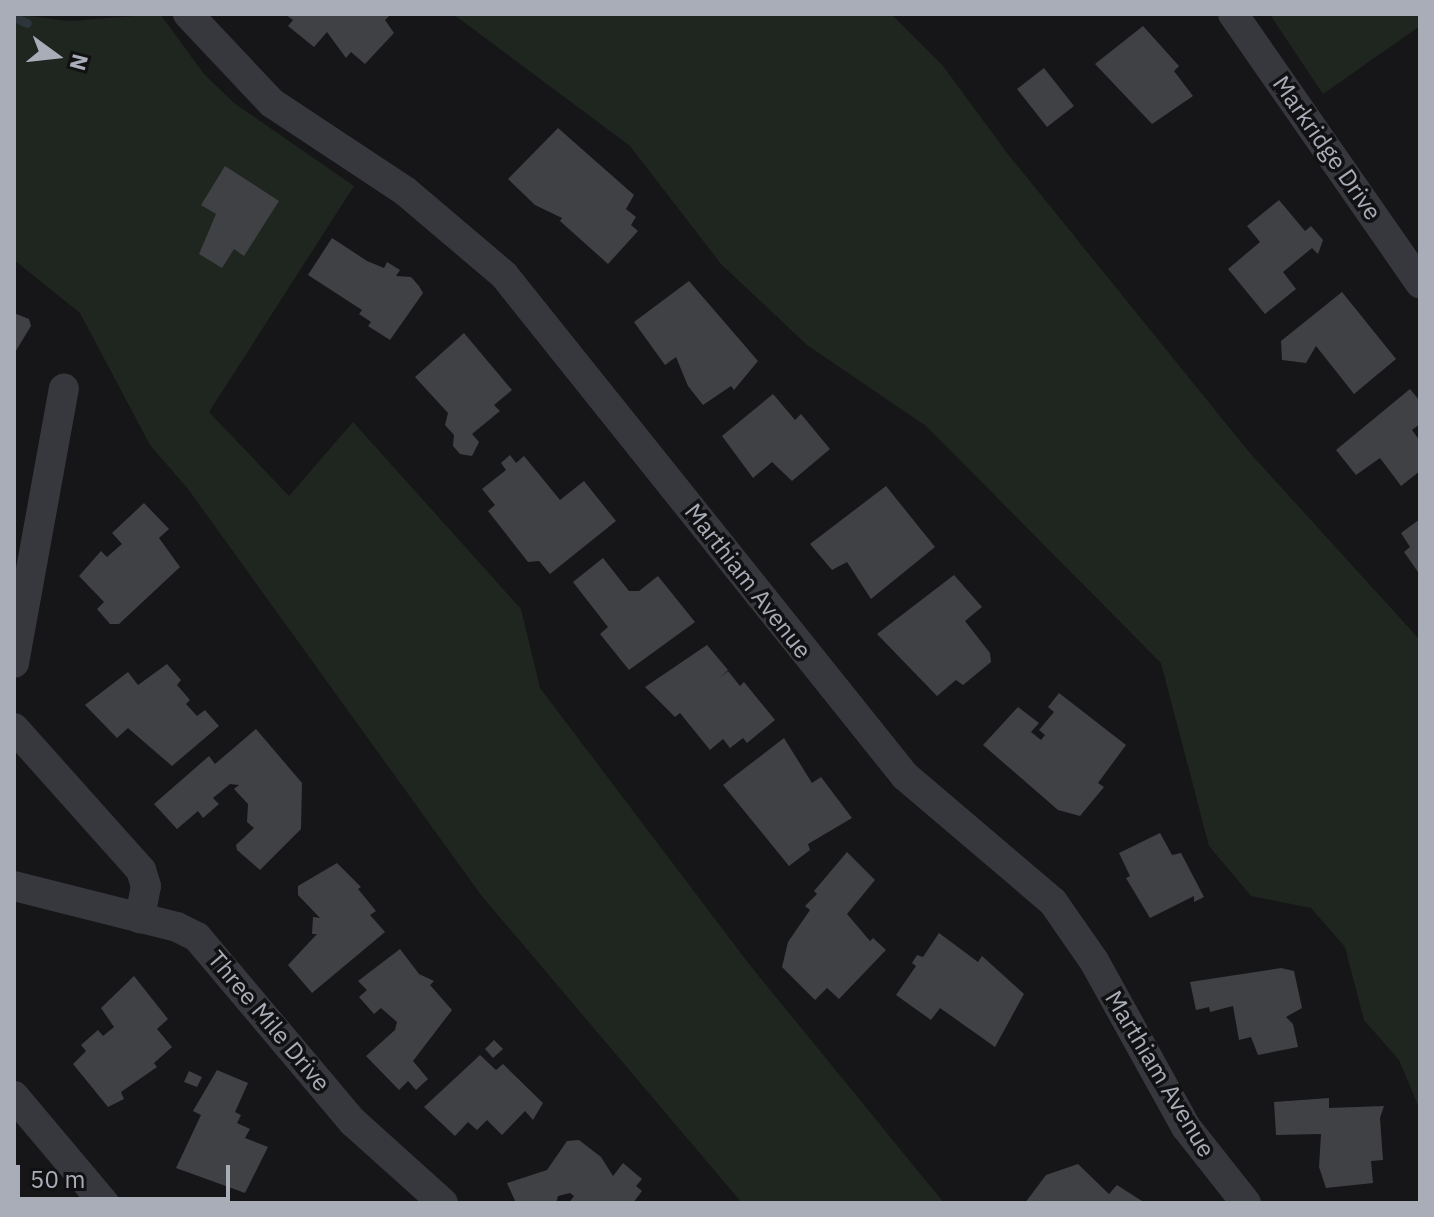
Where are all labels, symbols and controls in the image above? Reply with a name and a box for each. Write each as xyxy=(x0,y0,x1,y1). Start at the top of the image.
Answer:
north arrow xyxy=(16,16,96,96)
text: N xyxy=(64,51,96,74)
street label: Markridge Drive xyxy=(1267,70,1387,226)
street label: Marthiam Avenue xyxy=(679,498,817,664)
street label: Three Mile Drive xyxy=(202,945,336,1097)
street label: Marthiam Avenue xyxy=(1099,986,1221,1162)
scale bar xyxy=(20,1149,234,1199)
text: 50 m xyxy=(30,1163,85,1195)

